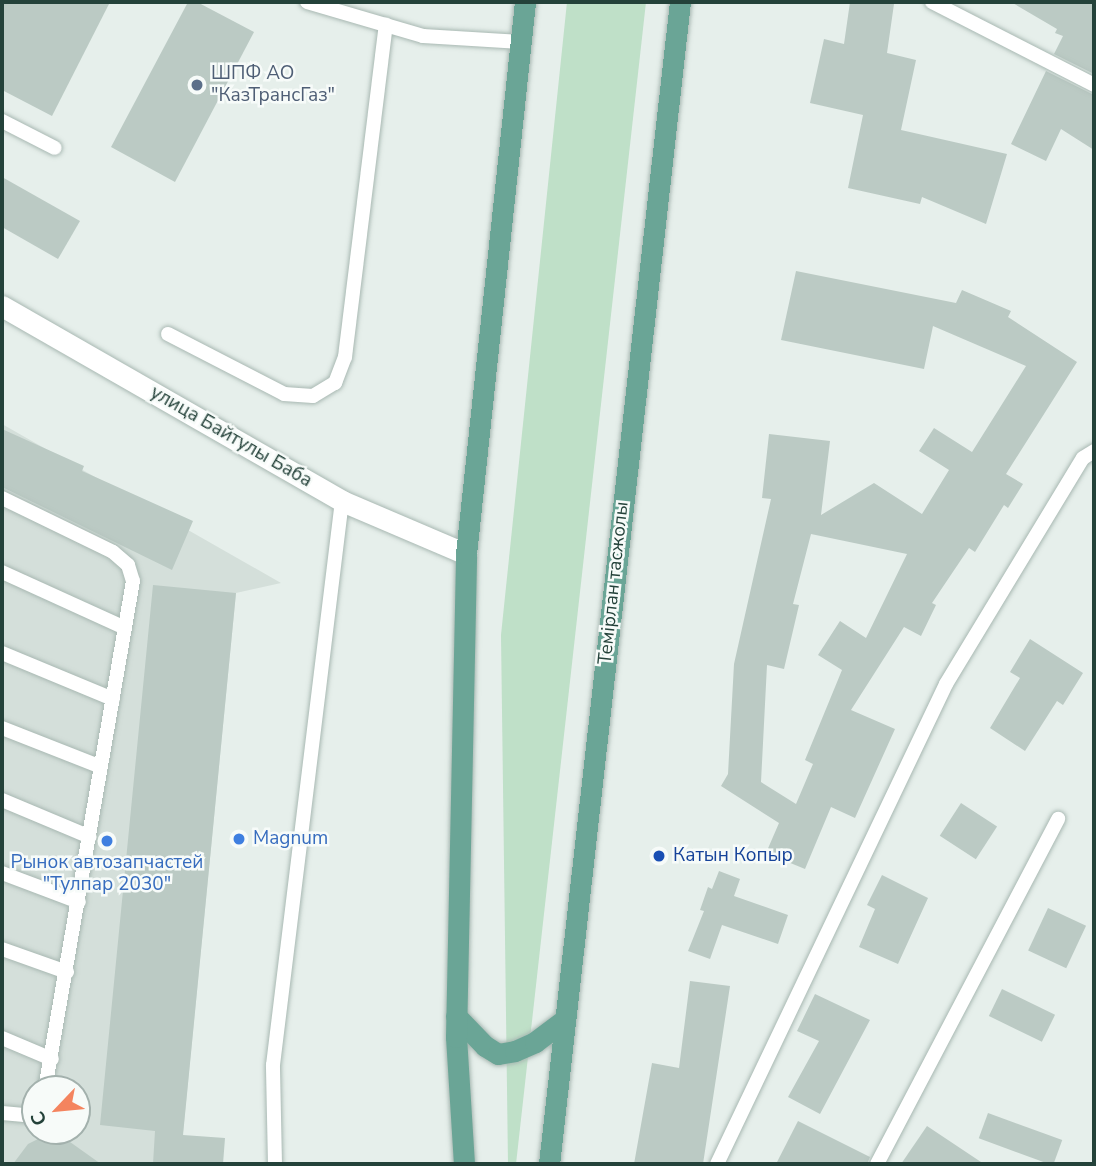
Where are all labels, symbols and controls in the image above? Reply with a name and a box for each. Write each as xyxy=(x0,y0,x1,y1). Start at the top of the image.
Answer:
place label: ШПФ АО "КазТрансГаз" xyxy=(211,63,335,107)
marker: ШПФ АО "КазТрансГаз" xyxy=(189,77,205,93)
street label: улица Байтулы Баба xyxy=(146,381,316,493)
street label: Темірлан тасжолы xyxy=(594,500,634,666)
place label: Magnum xyxy=(253,828,328,850)
marker: Magnum xyxy=(231,831,247,847)
marker: Рынок автозапчастей "Тулпар 2030" xyxy=(99,833,115,849)
place label: Катын Копыр xyxy=(673,845,793,867)
marker: Катын Копыр xyxy=(651,848,667,864)
place label: Рынок автозапчастей "Тулпар 2030" xyxy=(11,852,203,896)
north arrow xyxy=(21,1075,91,1145)
text: С xyxy=(24,1107,53,1130)

